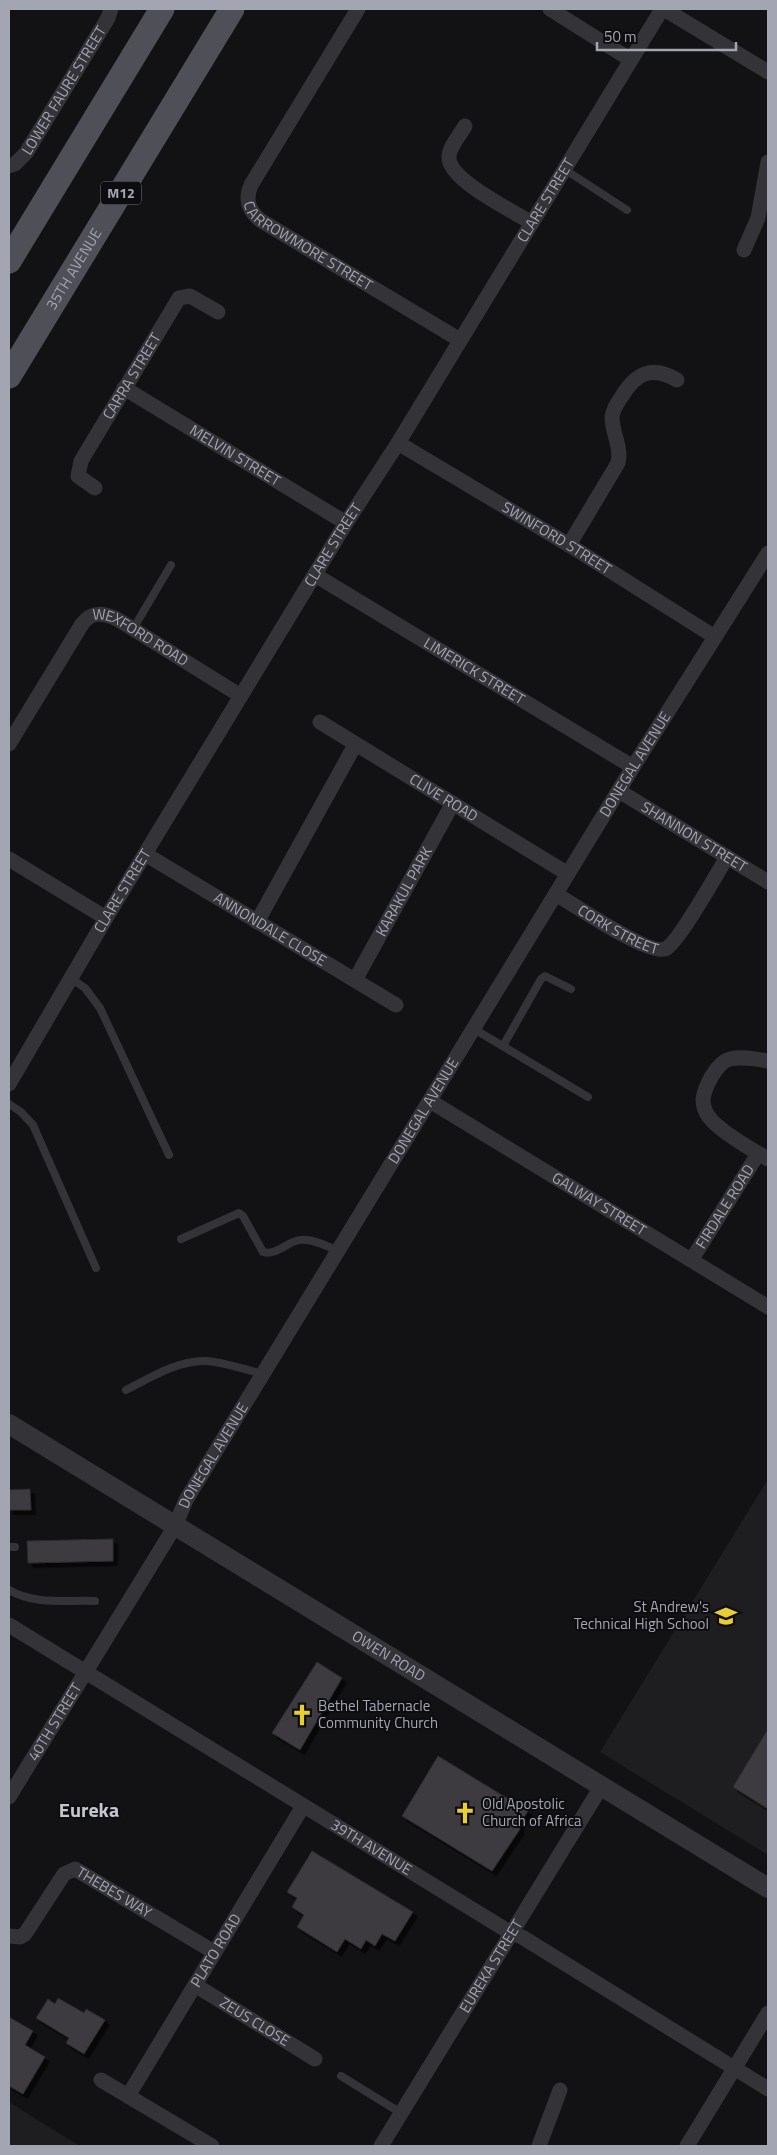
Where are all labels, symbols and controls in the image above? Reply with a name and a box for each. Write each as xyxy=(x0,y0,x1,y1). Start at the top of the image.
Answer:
scale bar xyxy=(597,20,736,52)
street label: LOWER FAURE STREET xyxy=(15,21,112,159)
text: 50 m xyxy=(604,25,637,48)
street label: CLARE STREET xyxy=(511,153,580,247)
road number: M12 xyxy=(101,182,141,204)
street label: CARROWMORE STREET xyxy=(237,198,377,296)
street label: 35TH AVENUE xyxy=(40,224,107,314)
street label: CARRA STREET xyxy=(97,328,167,424)
street label: MELVIN STREET xyxy=(185,419,285,492)
street label: SWINFORD STREET xyxy=(498,495,616,580)
street label: CLARE STREET xyxy=(298,498,367,591)
street label: WEXFORD ROAD xyxy=(92,602,193,672)
street label: LIMERICK STREET xyxy=(420,631,530,710)
street label: DONEGAL AVENUE xyxy=(593,707,676,821)
street label: CLIVE ROAD xyxy=(405,767,483,827)
street label: SHANNON STREET xyxy=(637,795,752,878)
street label: KARAKUL PARK xyxy=(369,842,438,940)
street label: CLARE STREET xyxy=(88,844,157,937)
street label: ANNONDALE CLOSE xyxy=(210,886,331,972)
street label: CORK STREET xyxy=(573,898,661,960)
street label: DONEGAL AVENUE xyxy=(382,1053,464,1168)
street label: FIRDALE ROAD xyxy=(689,1160,760,1253)
street label: GALWAY STREET xyxy=(548,1166,651,1241)
street label: DONEGAL AVENUE xyxy=(172,1398,254,1512)
place label: St Andrew's Technical High School xyxy=(574,1595,709,1635)
school or university icon: St Andrew's Technical High School xyxy=(713,1603,739,1629)
street label: OWEN ROAD xyxy=(348,1624,430,1687)
street label: 40TH STREET xyxy=(22,1678,87,1765)
place label: Bethel Tabernacle Community Church xyxy=(318,1694,438,1734)
church icon: Bethel Tabernacle Community Church xyxy=(289,1702,315,1728)
place label: Old Apostolic Church of Africa xyxy=(482,1792,582,1832)
district label: Eureka xyxy=(59,1794,119,1825)
church icon: Old Apostolic Church of Africa xyxy=(452,1800,478,1826)
street label: 39TH AVENUE xyxy=(326,1813,417,1881)
street label: THEBES WAY xyxy=(72,1860,157,1923)
street label: PLATO ROAD xyxy=(184,1909,247,1992)
street label: EUREKA STREET xyxy=(453,1915,528,2017)
street label: ZEUS CLOSE xyxy=(215,1991,294,2052)

